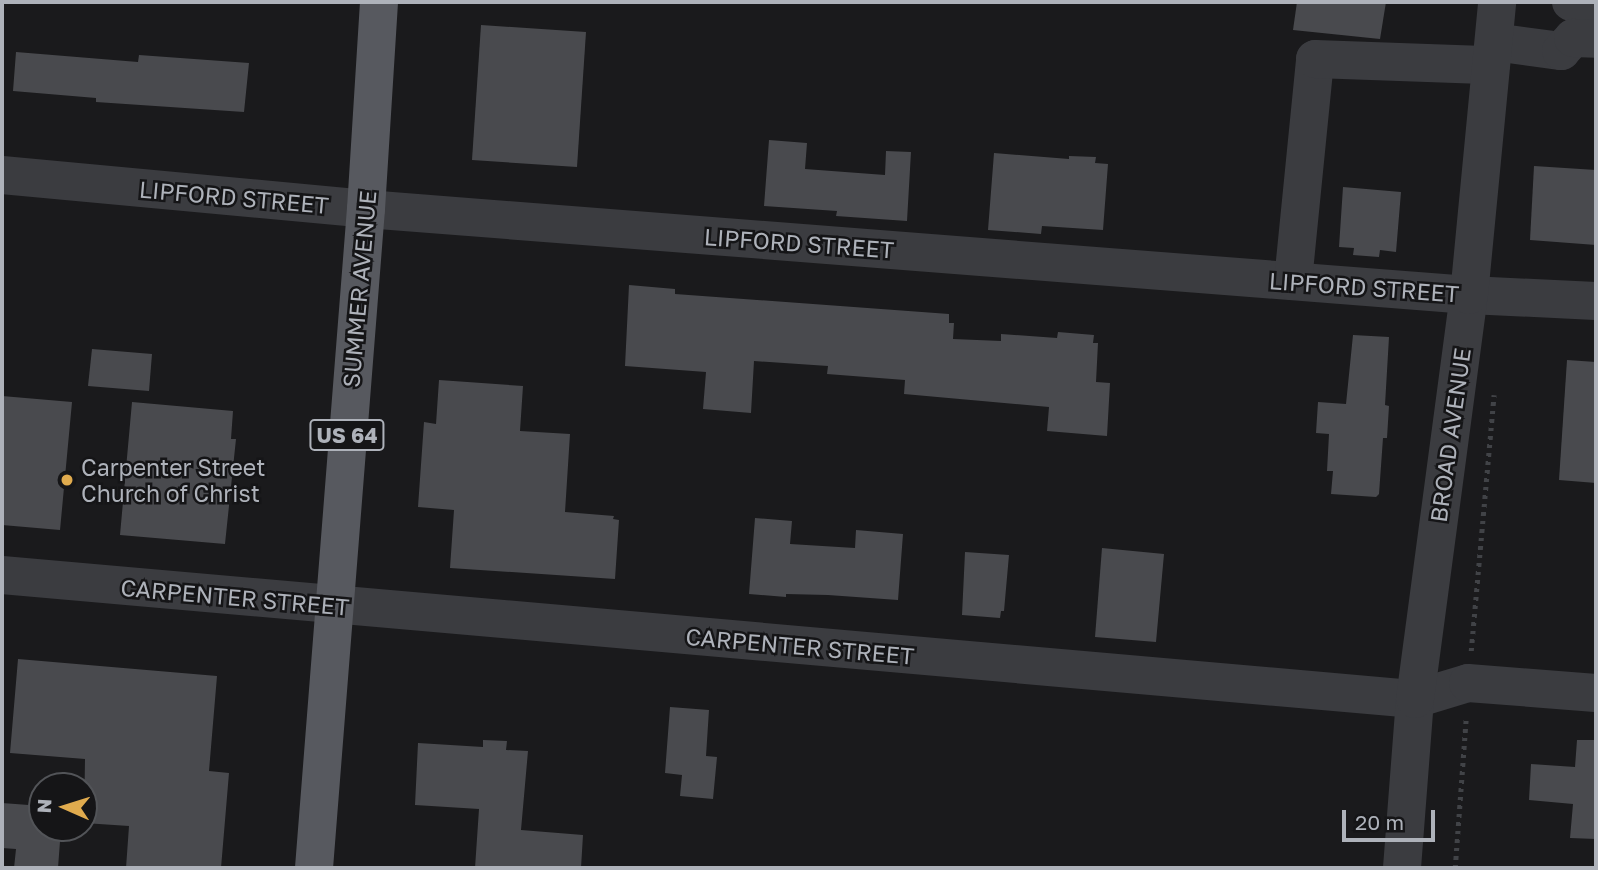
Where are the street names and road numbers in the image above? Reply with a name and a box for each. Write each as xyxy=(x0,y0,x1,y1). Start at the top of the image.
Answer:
street label: LIPFORD STREET xyxy=(138,175,330,219)
street label: SUMMER AVENUE xyxy=(337,189,381,389)
street label: LIPFORD STREET xyxy=(703,223,895,263)
street label: LIPFORD STREET xyxy=(1268,267,1460,307)
street label: BROAD AVENUE xyxy=(1424,346,1476,524)
road number: US 64 xyxy=(308,418,386,452)
street label: CARPENTER STREET xyxy=(120,573,350,621)
street label: CARPENTER STREET xyxy=(685,622,915,670)

